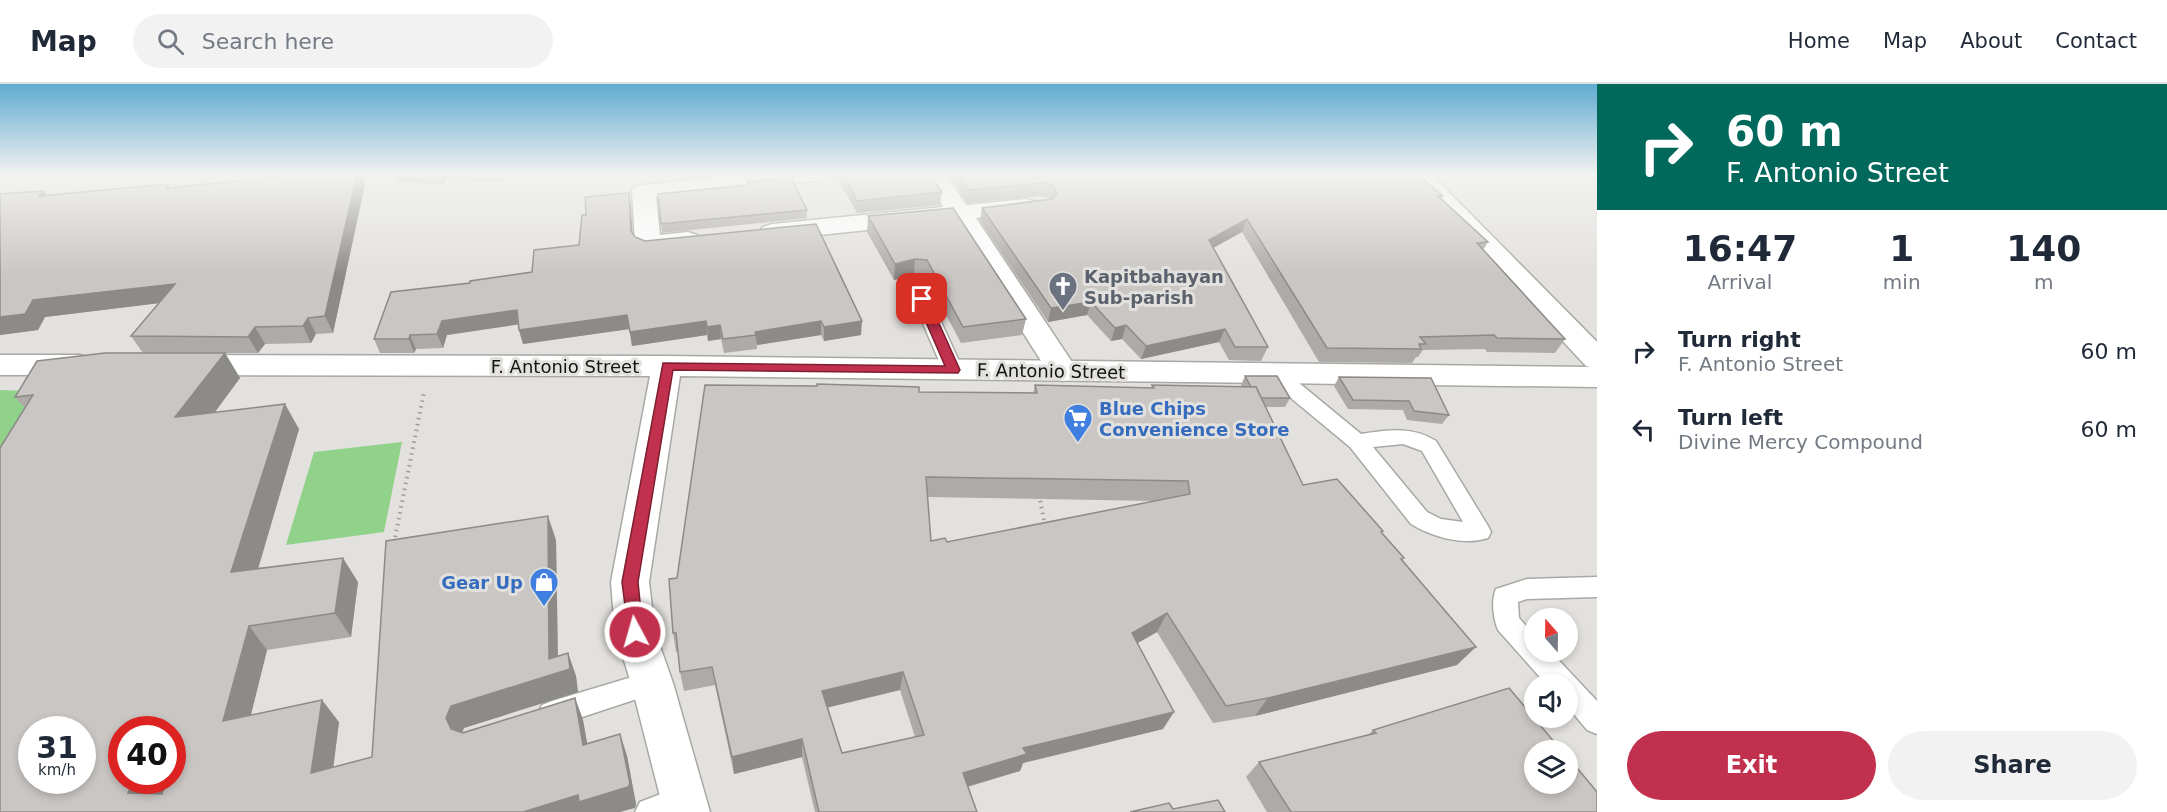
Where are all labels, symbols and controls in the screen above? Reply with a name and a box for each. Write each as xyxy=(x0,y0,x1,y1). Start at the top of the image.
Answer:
search box xyxy=(133,14,553,68)
text: Map xyxy=(30,25,97,58)
icon: search xyxy=(154,25,187,58)
text: Search here xyxy=(202,29,334,54)
text: Home xyxy=(1788,29,1850,53)
text: Map xyxy=(1883,29,1927,53)
text: About xyxy=(1960,29,2022,53)
text: Contact xyxy=(2055,29,2137,53)
text: 60 m xyxy=(1726,107,1843,156)
icon: right xyxy=(1627,108,1705,186)
text: F. Antonio Street xyxy=(1726,157,1949,188)
text: 16:47 xyxy=(1683,228,1797,269)
text: 1 xyxy=(1889,228,1914,269)
text: 140 xyxy=(2006,228,2081,269)
place label: Kapitbahayan Sub-parish xyxy=(1084,266,1224,308)
church icon: Kapitbahayan Sub-parish xyxy=(1047,270,1079,312)
text: Arrival xyxy=(1707,270,1772,294)
text: min xyxy=(1883,270,1921,294)
text: m xyxy=(2034,270,2054,294)
pin xyxy=(896,273,947,324)
icon: arrive xyxy=(905,282,938,315)
text: Turn right xyxy=(1678,327,1801,352)
icon: right xyxy=(1627,335,1660,368)
text: 60 m xyxy=(2081,339,2137,364)
text: F. Antonio Street xyxy=(1678,352,1843,376)
street label: F. Antonio Street xyxy=(491,356,639,377)
street label: F. Antonio Street xyxy=(977,359,1125,383)
place label: Blue Chips Convenience Store xyxy=(1099,398,1290,440)
supermarket icon: Blue Chips Convenience Store xyxy=(1062,402,1094,444)
text: Turn left xyxy=(1678,405,1783,430)
icon: left xyxy=(1627,413,1660,446)
text: 60 m xyxy=(2081,417,2137,442)
text: Divine Mercy Compound xyxy=(1678,430,1923,454)
shop icon: Gear Up xyxy=(528,566,560,608)
place label: Gear Up xyxy=(441,572,523,593)
position arrow xyxy=(603,600,667,664)
north arrow xyxy=(1524,608,1578,662)
map controls xyxy=(1524,608,1578,794)
button: sound xyxy=(1524,674,1578,728)
speed limit sign: 40 xyxy=(108,716,186,794)
text: 31 xyxy=(36,730,78,765)
button: Exit xyxy=(1627,731,1876,800)
button: Share xyxy=(1888,731,2137,800)
button: layers xyxy=(1524,740,1578,794)
text: km/h xyxy=(38,761,76,779)

